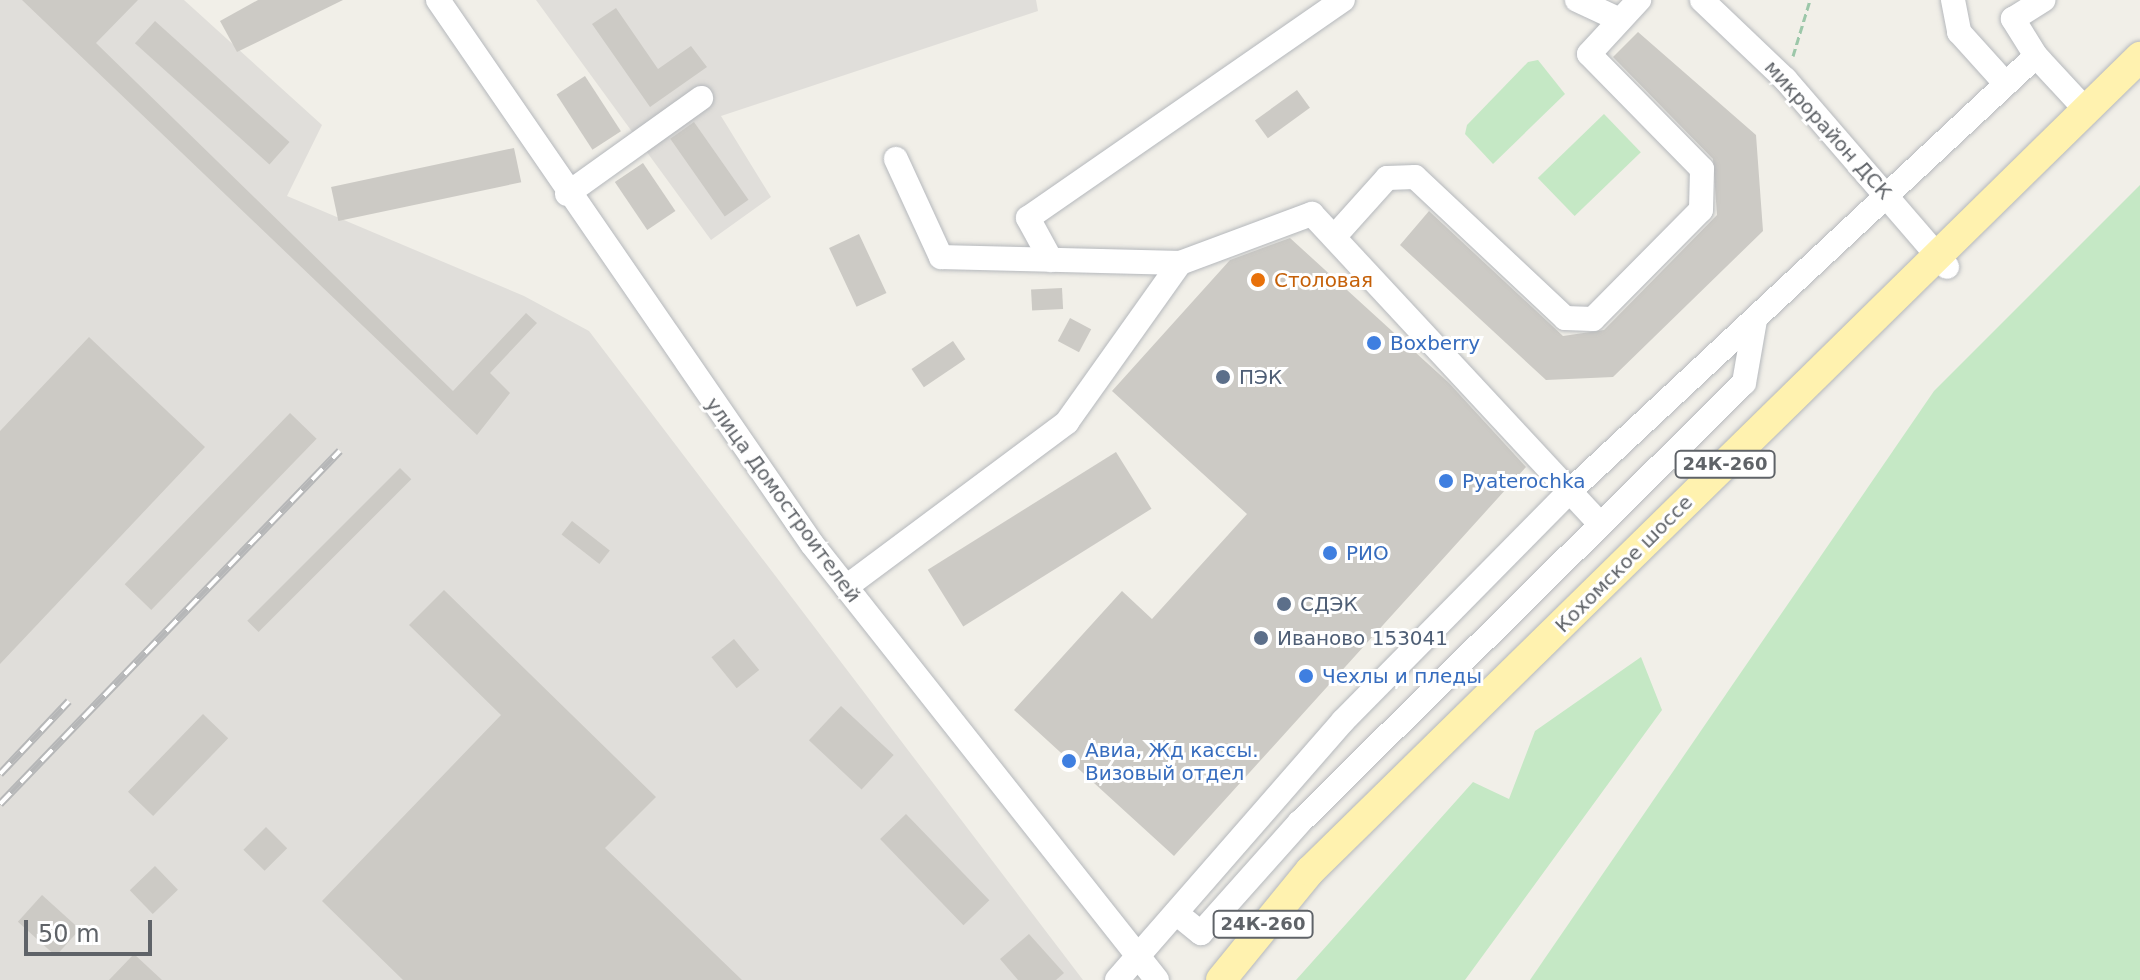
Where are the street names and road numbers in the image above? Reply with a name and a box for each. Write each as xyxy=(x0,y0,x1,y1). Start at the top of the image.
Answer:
street label: микрорайон ДСК xyxy=(1759,56,1897,204)
street label: улица Домостроителей xyxy=(701,393,865,607)
road number: 24К-260 xyxy=(1673,450,1777,478)
street label: Кохомское шоссе xyxy=(1550,490,1698,638)
road number: 24К-260 xyxy=(1211,910,1315,938)

